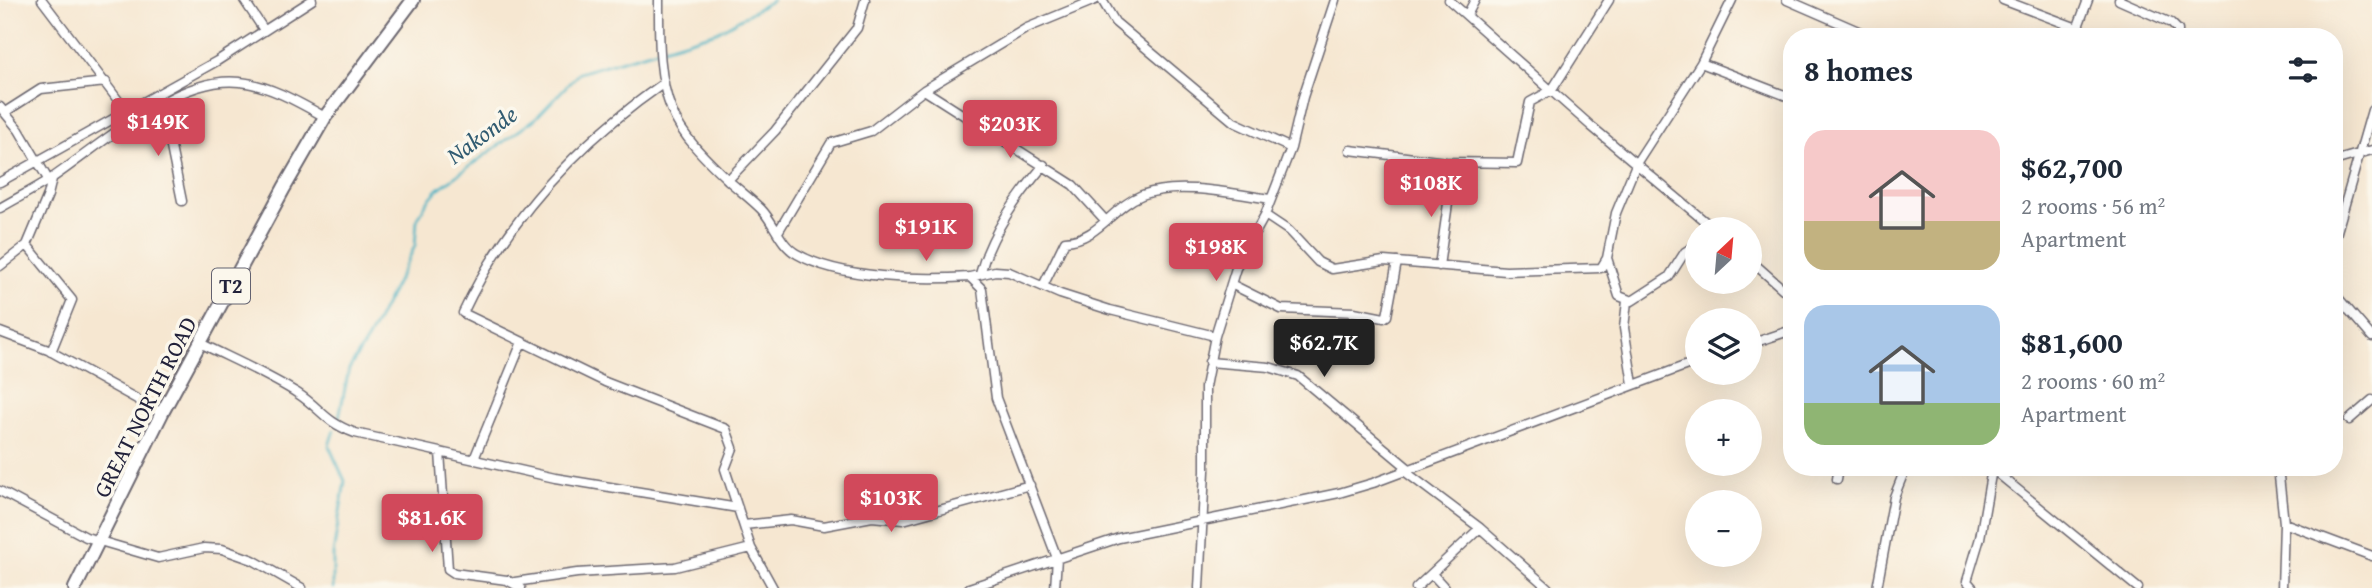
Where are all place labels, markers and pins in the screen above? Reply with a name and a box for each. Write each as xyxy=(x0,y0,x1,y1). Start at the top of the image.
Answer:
pin: $149K xyxy=(109,99,207,158)
pin: $203K xyxy=(961,100,1059,160)
pin: $108K xyxy=(1382,160,1480,219)
pin: $191K xyxy=(877,204,975,263)
pin: $198K xyxy=(1167,224,1265,283)
pin: $62.7K xyxy=(1267,320,1381,379)
pin: $103K xyxy=(842,475,940,534)
pin: $81.6K xyxy=(375,494,489,554)

